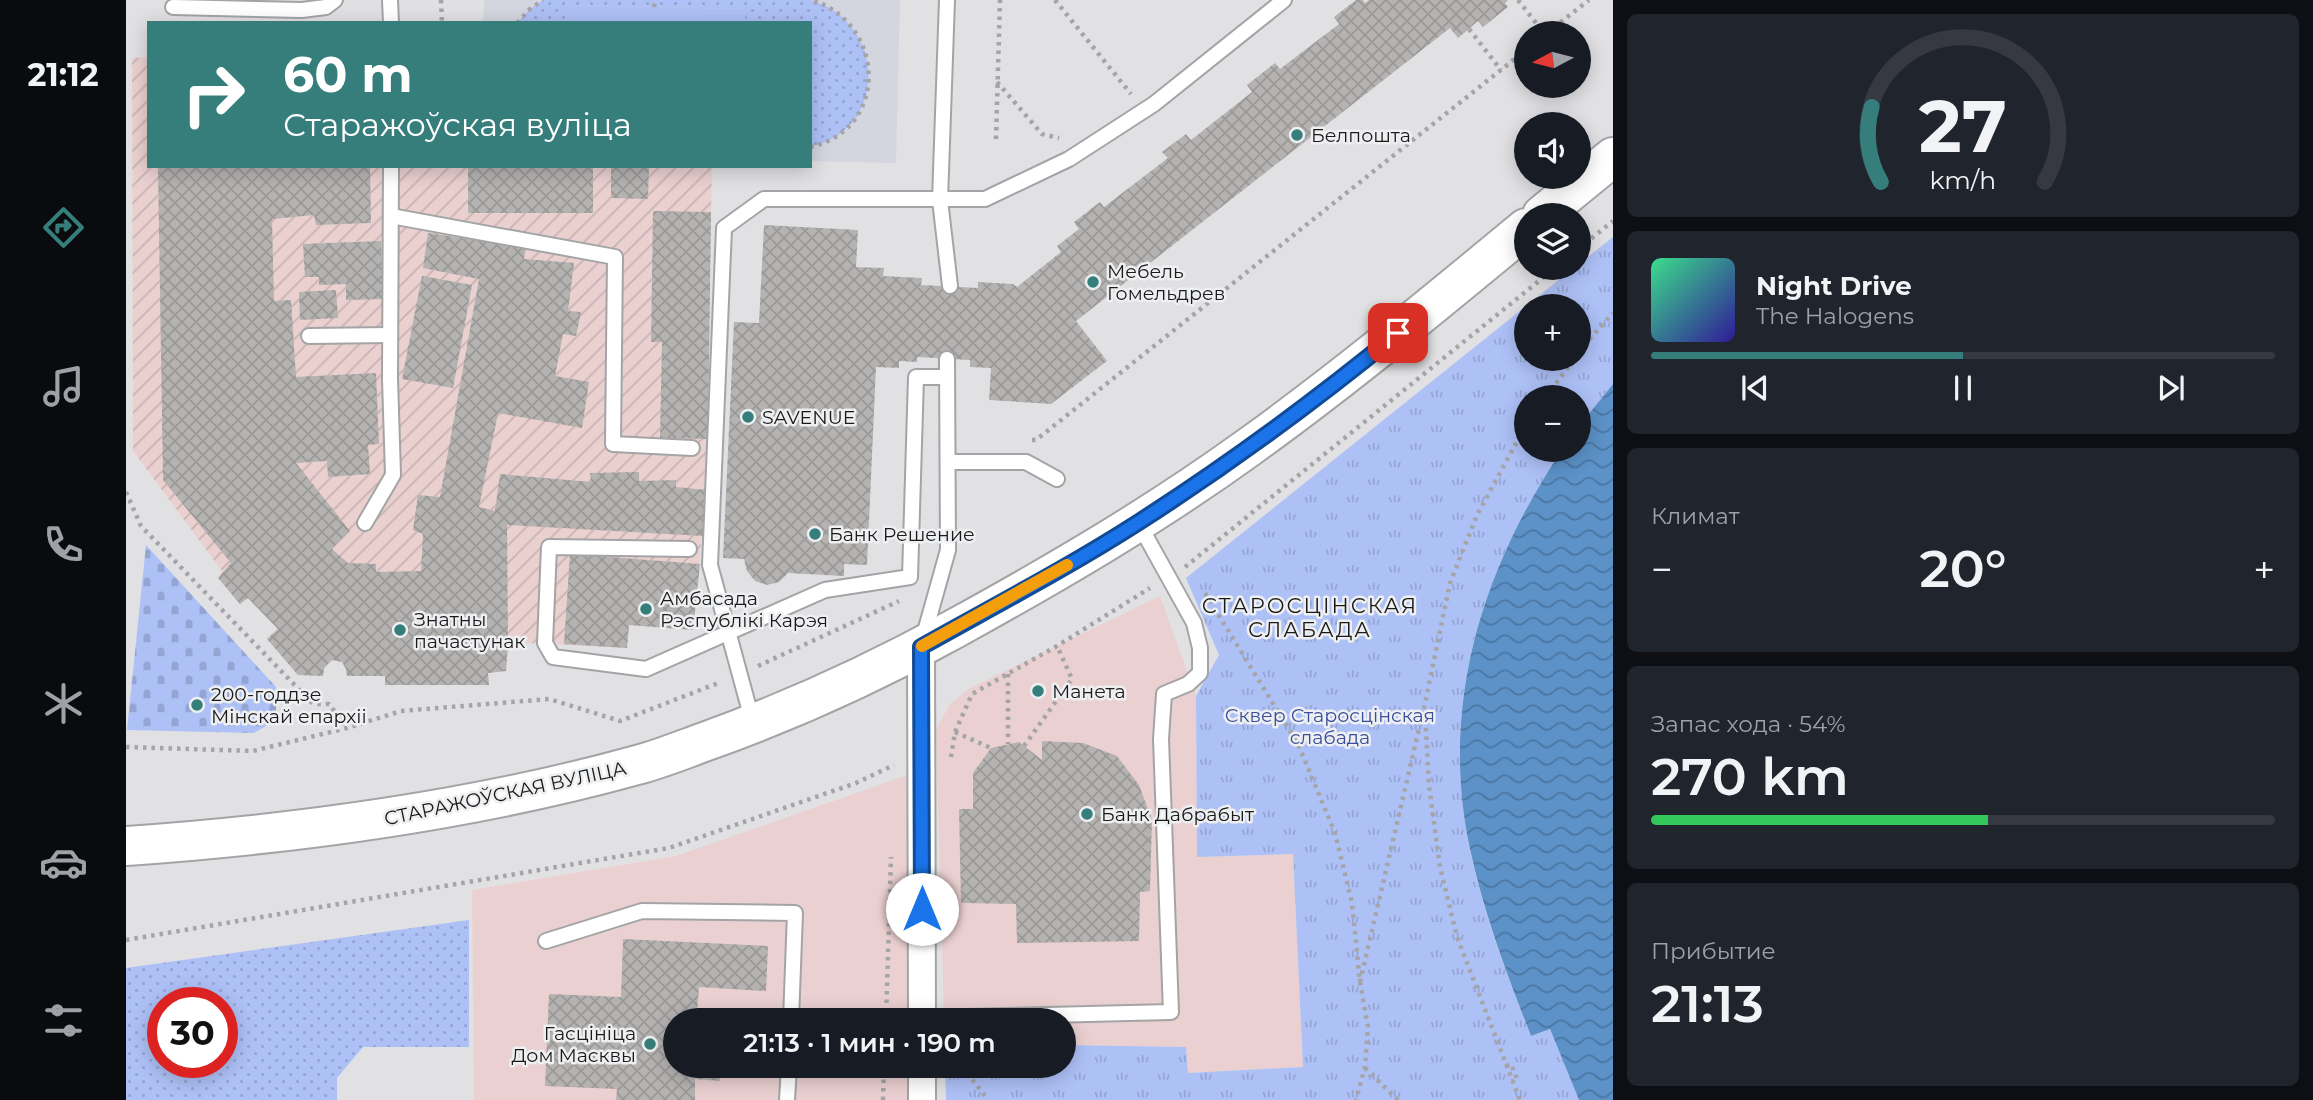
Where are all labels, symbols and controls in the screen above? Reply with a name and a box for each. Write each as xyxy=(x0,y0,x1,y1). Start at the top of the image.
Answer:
north arrow xyxy=(1514,21,1591,98)
map controls xyxy=(1514,21,1591,462)
text: 60 m xyxy=(283,45,413,104)
icon: right xyxy=(168,49,259,140)
text: 21:12 xyxy=(27,55,99,94)
text: 27 xyxy=(1919,82,2007,170)
text: Старажоўская вуліца xyxy=(283,105,632,144)
button: sound xyxy=(1514,112,1591,189)
place label: Белпошта xyxy=(1311,124,1411,147)
marker: Белпошта xyxy=(1289,127,1305,143)
text: km/h xyxy=(1930,164,1996,194)
icon: directions xyxy=(39,203,88,252)
button: layers xyxy=(1514,203,1591,280)
place label: Мебель Гомельдрев xyxy=(1107,260,1225,305)
text: Night Drive xyxy=(1756,270,1912,302)
marker: Мебель Гомельдрев xyxy=(1085,274,1101,290)
button: + xyxy=(1514,294,1591,371)
text: The Halogens xyxy=(1756,302,1914,330)
pin xyxy=(1368,303,1428,363)
icon: arrive xyxy=(1379,314,1417,352)
icon: music xyxy=(39,362,88,411)
icon: previous xyxy=(1736,369,1774,407)
icon: pause xyxy=(1944,369,1982,407)
icon: next xyxy=(2152,369,2190,407)
button: − xyxy=(1514,385,1591,462)
place label: SAVENUE xyxy=(762,406,856,429)
marker: SAVENUE xyxy=(740,409,756,425)
text: Климат xyxy=(1651,502,1740,530)
icon: phone xyxy=(39,520,88,569)
place label: Банк Решение xyxy=(829,523,975,546)
marker: Банк Решение xyxy=(807,526,823,542)
text: 20° xyxy=(1919,537,2007,600)
text: − xyxy=(1651,546,1673,593)
text: + xyxy=(2253,546,2275,593)
place label: Амбасада Рэспублікі Карэя xyxy=(660,587,828,632)
district label: СТАРОСЦІНСКАЯ СЛАБАДА xyxy=(1202,593,1418,642)
marker: Амбасада Рэспублікі Карэя xyxy=(638,601,654,617)
place label: Знатны пачастунак xyxy=(414,608,525,653)
marker: Знатны пачастунак xyxy=(392,622,408,638)
icon: climate xyxy=(39,679,88,728)
place label: Манета xyxy=(1052,680,1126,703)
place label: 200-годдзе Мінскай епархіі xyxy=(211,683,367,728)
marker: Манета xyxy=(1030,683,1046,699)
marker: 200-годдзе Мінскай епархіі xyxy=(189,697,205,713)
park label: Сквер Старосцінская слабада xyxy=(1225,704,1435,749)
text: Запас хода · 54% xyxy=(1651,710,1846,738)
text: 270 km xyxy=(1651,745,1849,808)
street label: СТАРАЖОЎСКАЯ ВУЛІЦА xyxy=(382,757,628,830)
place label: Банк Дабрабыт xyxy=(1101,803,1254,826)
marker: Банк Дабрабыт xyxy=(1079,806,1095,822)
icon: car xyxy=(39,838,88,887)
position arrow xyxy=(885,872,959,946)
text: Прибытие xyxy=(1651,937,1776,965)
text: 21:13 xyxy=(1651,972,1764,1035)
speed limit sign: 30 xyxy=(147,987,238,1078)
icon: filters xyxy=(39,996,88,1045)
place label: Гасцініца Дом Масквы xyxy=(512,1022,636,1067)
text: 21:13 · 1 мин · 190 m xyxy=(743,1027,996,1059)
marker: Гасцініца Дом Масквы xyxy=(642,1036,658,1052)

